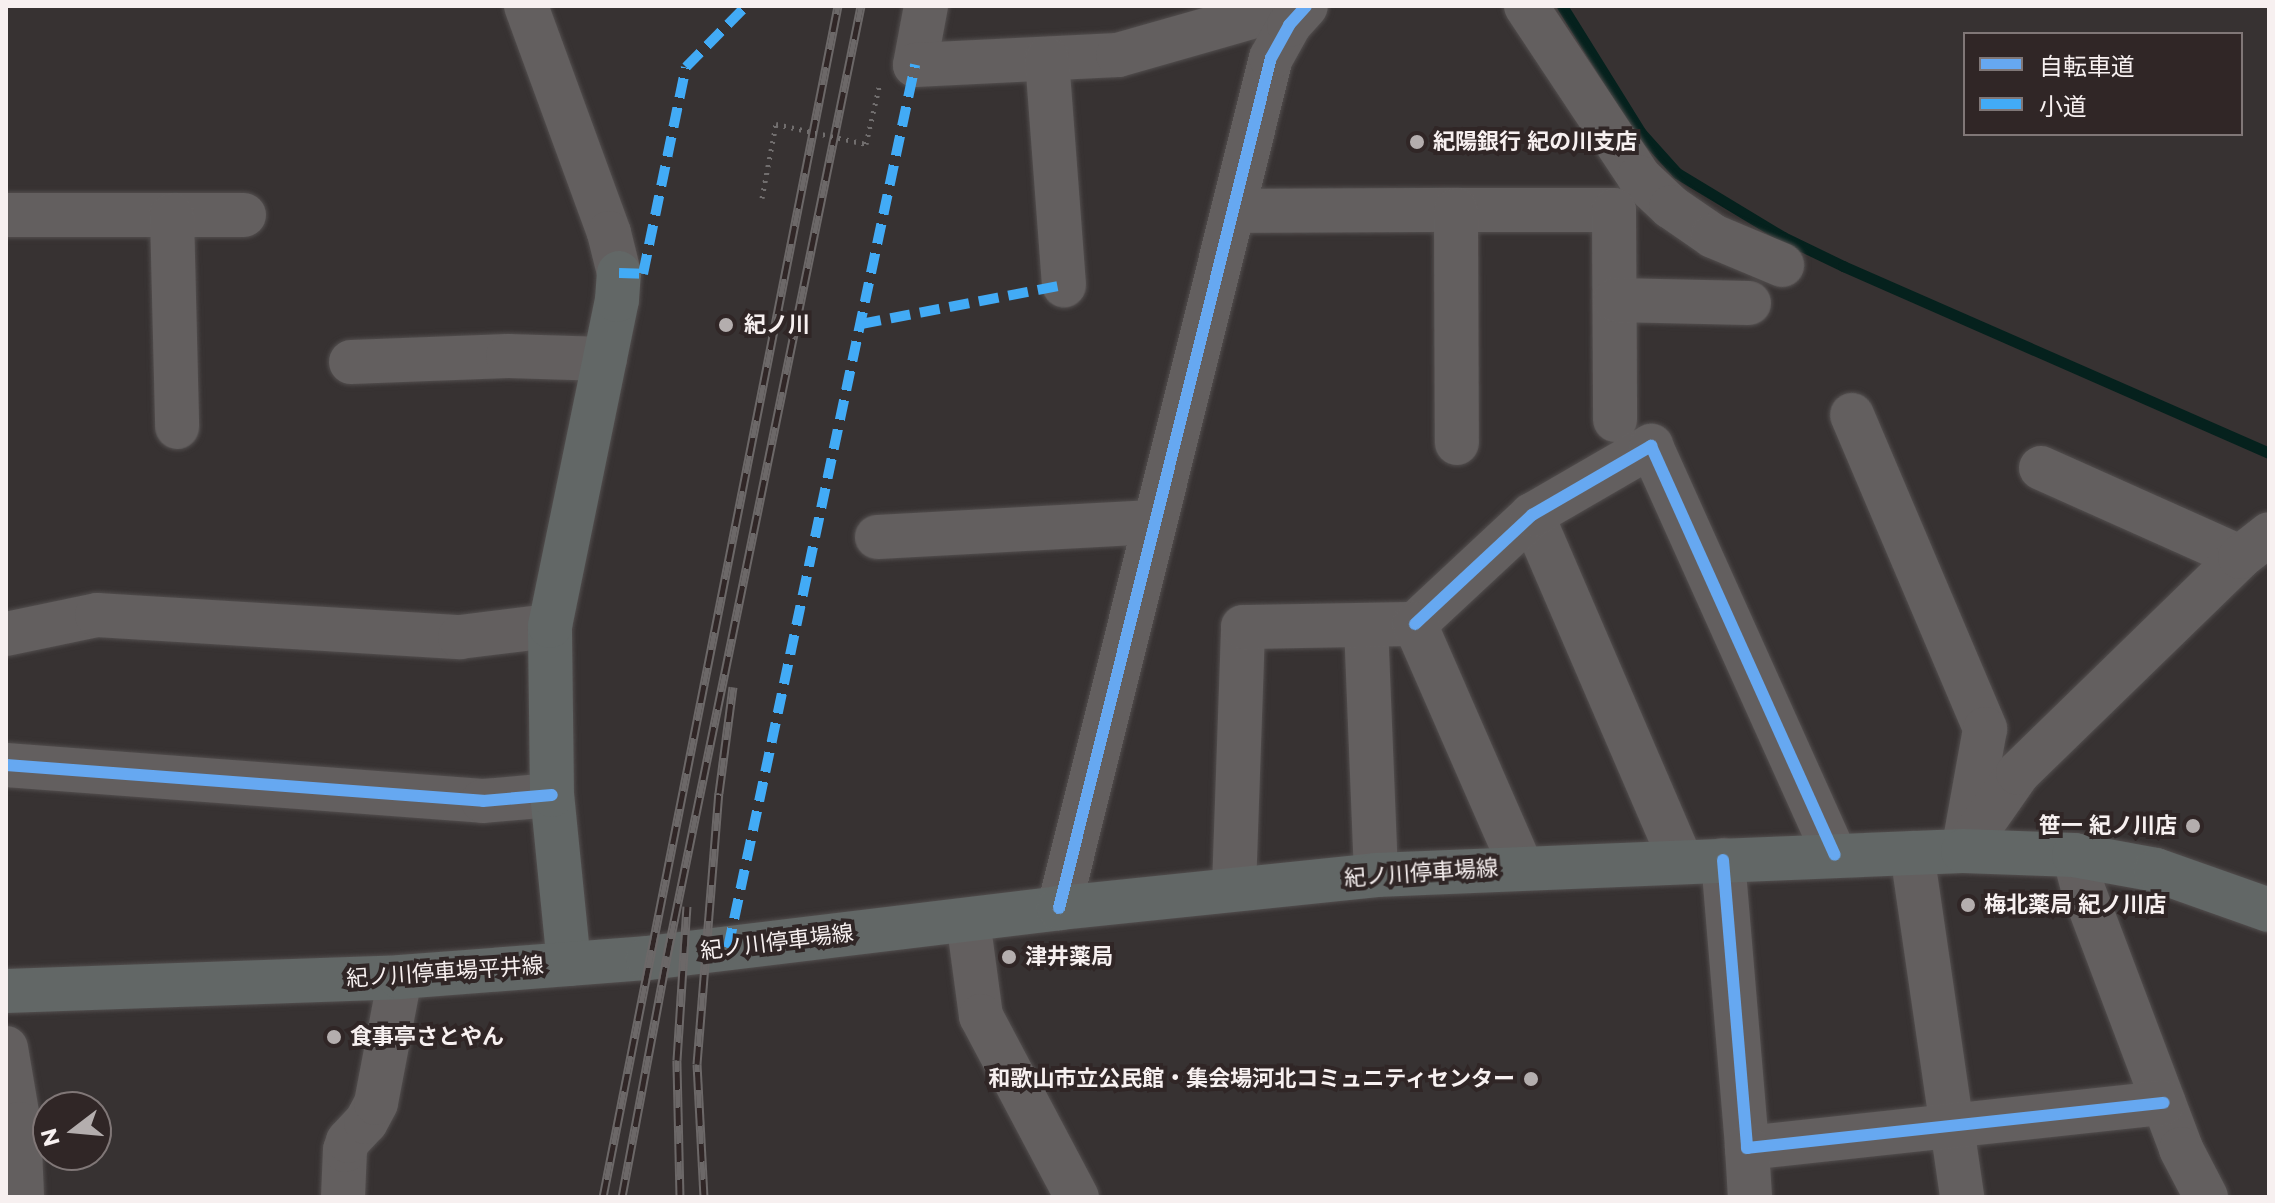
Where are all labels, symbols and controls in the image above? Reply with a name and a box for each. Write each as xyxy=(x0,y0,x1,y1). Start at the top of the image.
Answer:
legend xyxy=(1963,32,2243,136)
text: 自転車道 xyxy=(2039,52,2135,81)
text: 小道 xyxy=(2039,92,2087,121)
place label: 紀陽銀行 紀の川支店 xyxy=(1433,129,1637,155)
marker: 紀陽銀行 紀の川支店 xyxy=(1408,133,1426,151)
place label: 紀ノ川 xyxy=(744,312,810,338)
marker: 紀ノ川 xyxy=(715,314,737,336)
place label: 笹一 紀ノ川店 xyxy=(2039,813,2177,839)
marker: 笹一 紀ノ川店 xyxy=(2184,817,2202,835)
street label: 紀ノ川停車場線 xyxy=(1343,854,1499,892)
place label: 梅北薬局 紀ノ川店 xyxy=(1984,892,2166,918)
marker: 梅北薬局 紀ノ川店 xyxy=(1959,896,1977,914)
street label: 紀ノ川停車場線 xyxy=(699,920,855,964)
place label: 津井薬局 xyxy=(1025,944,1113,970)
marker: 津井薬局 xyxy=(1000,948,1018,966)
street label: 紀ノ川停車場平井線 xyxy=(345,952,545,992)
place label: 食事亭さとやん xyxy=(350,1024,504,1050)
marker: 食事亭さとやん xyxy=(325,1028,343,1046)
place label: 和歌山市立公民館・集会場河北コミュニティセンター xyxy=(987,1066,1515,1092)
marker: 和歌山市立公民館・集会場河北コミュニティセンター xyxy=(1522,1070,1540,1088)
north arrow xyxy=(32,1091,112,1171)
text: N xyxy=(35,1125,66,1149)

